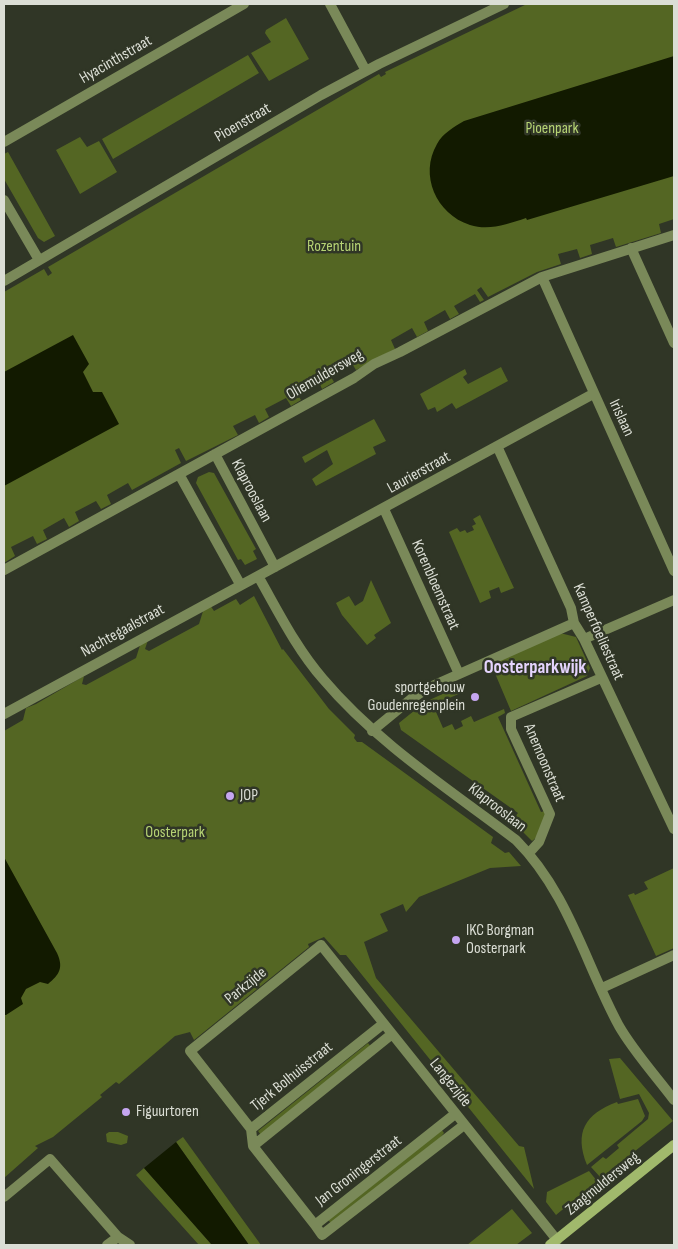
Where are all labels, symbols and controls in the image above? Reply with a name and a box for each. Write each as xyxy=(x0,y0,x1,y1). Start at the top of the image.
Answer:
street label: Hyacinthstraat xyxy=(76,32,156,88)
street label: Pioenstraat xyxy=(211,99,275,147)
park label: Pioenpark xyxy=(525,119,579,139)
park label: Rozentuin xyxy=(307,237,361,257)
street label: Oliemuldersweg xyxy=(283,345,367,405)
street label: Irislaan xyxy=(604,396,638,440)
street label: Laurierstraat xyxy=(384,448,454,498)
street label: Klaprooslaan xyxy=(226,456,276,526)
street label: Korenbloemstraat xyxy=(407,537,463,633)
street label: Kamperfoeliestraat xyxy=(568,581,628,683)
street label: Nachtegaalstraat xyxy=(78,600,168,662)
district label: Oosterparkwijk xyxy=(484,657,586,679)
place label: sportgebouw Goudenregenplein xyxy=(367,678,465,716)
marker: sportgebouw Goudenregenplein xyxy=(469,691,481,703)
street label: Anemoonstraat xyxy=(519,721,569,805)
street label: Klaprooslaan xyxy=(464,779,530,837)
place label: JOP xyxy=(240,786,258,806)
marker: JOP xyxy=(224,790,236,802)
park label: Oosterpark xyxy=(145,823,205,843)
place label: IKC Borgman Oosterpark xyxy=(466,921,534,959)
marker: IKC Borgman Oosterpark xyxy=(450,934,462,946)
street label: Parkzijde xyxy=(221,963,271,1009)
street label: Tjerk Bolhuisstraat xyxy=(247,1038,337,1116)
street label: Langezijde xyxy=(425,1055,475,1111)
place label: Figuurtoren xyxy=(136,1102,199,1122)
marker: Figuurtoren xyxy=(120,1106,132,1118)
street label: Jan Groningerstraat xyxy=(312,1131,406,1211)
street label: Zaagmuldersweg xyxy=(562,1148,644,1220)

